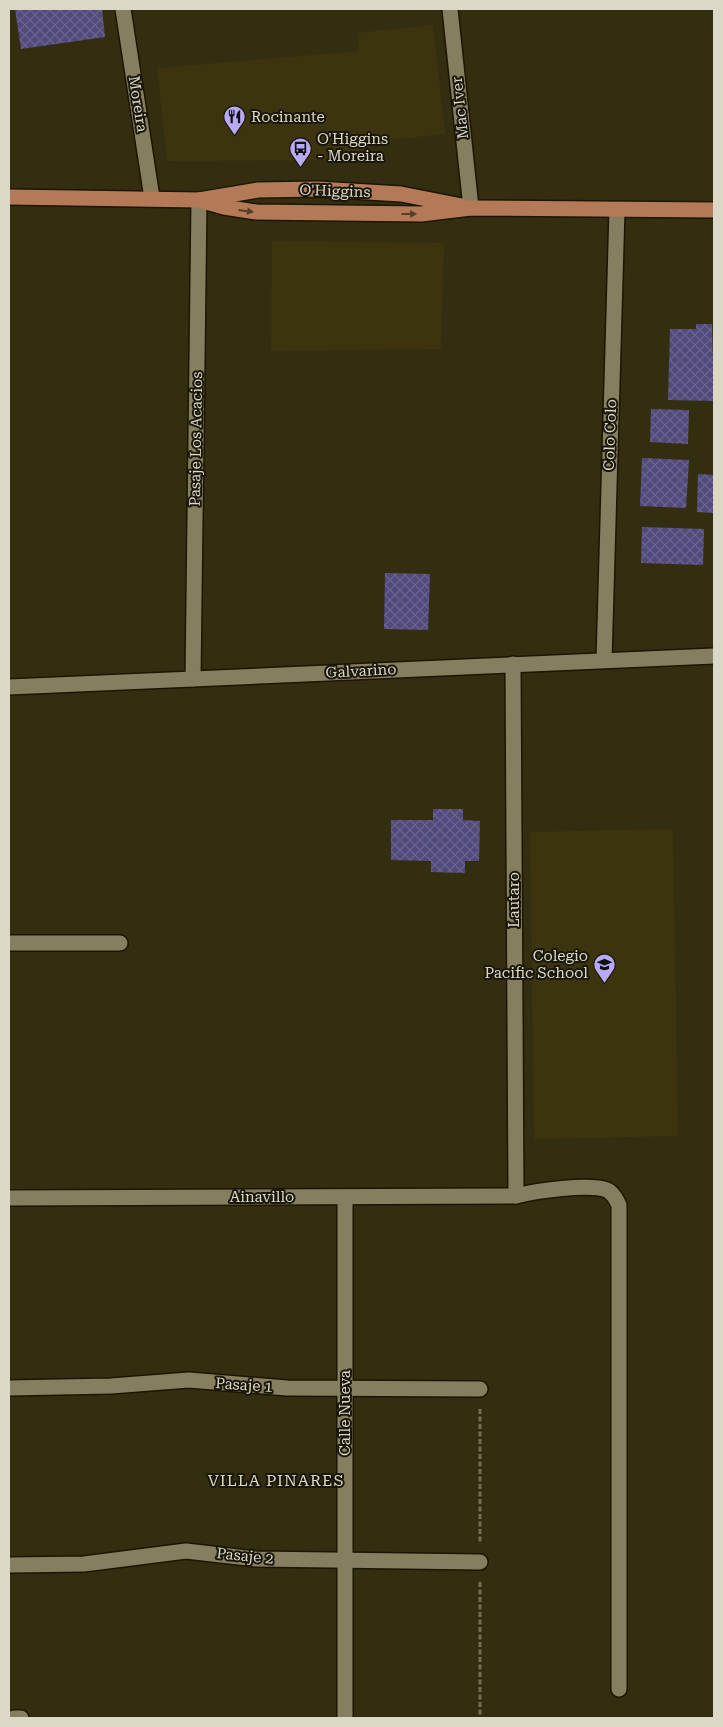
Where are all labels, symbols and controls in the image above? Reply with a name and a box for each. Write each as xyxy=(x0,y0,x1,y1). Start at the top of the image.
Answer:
street label: Moreira xyxy=(125,75,151,133)
street label: Mac Iver xyxy=(448,76,472,140)
restaurant icon: Rocinante xyxy=(223,105,247,136)
place label: Rocinante xyxy=(251,108,325,126)
place label: O'Higgins - Moreira xyxy=(317,130,388,165)
bus stop icon: O'Higgins - Moreira xyxy=(289,136,313,167)
street label: O'Higgins xyxy=(299,181,371,201)
one-way arrow xyxy=(239,207,255,215)
one-way arrow xyxy=(401,210,417,218)
street label: Pasaje Los Acacios xyxy=(186,371,206,507)
street label: Colo Colo xyxy=(600,399,620,471)
street label: Galvarino xyxy=(325,660,397,682)
street label: Lautaro xyxy=(505,872,523,928)
place label: Colegio Pacific School xyxy=(485,947,588,982)
school or university icon: Colegio Pacific School xyxy=(592,953,616,984)
street label: Ainavillo xyxy=(230,1188,294,1206)
street label: Calle Nueva xyxy=(336,1370,354,1456)
street label: Pasaje 1 xyxy=(215,1374,273,1396)
district label: VILLA PINARES xyxy=(208,1471,344,1490)
street label: Pasaje 2 xyxy=(215,1544,275,1568)

